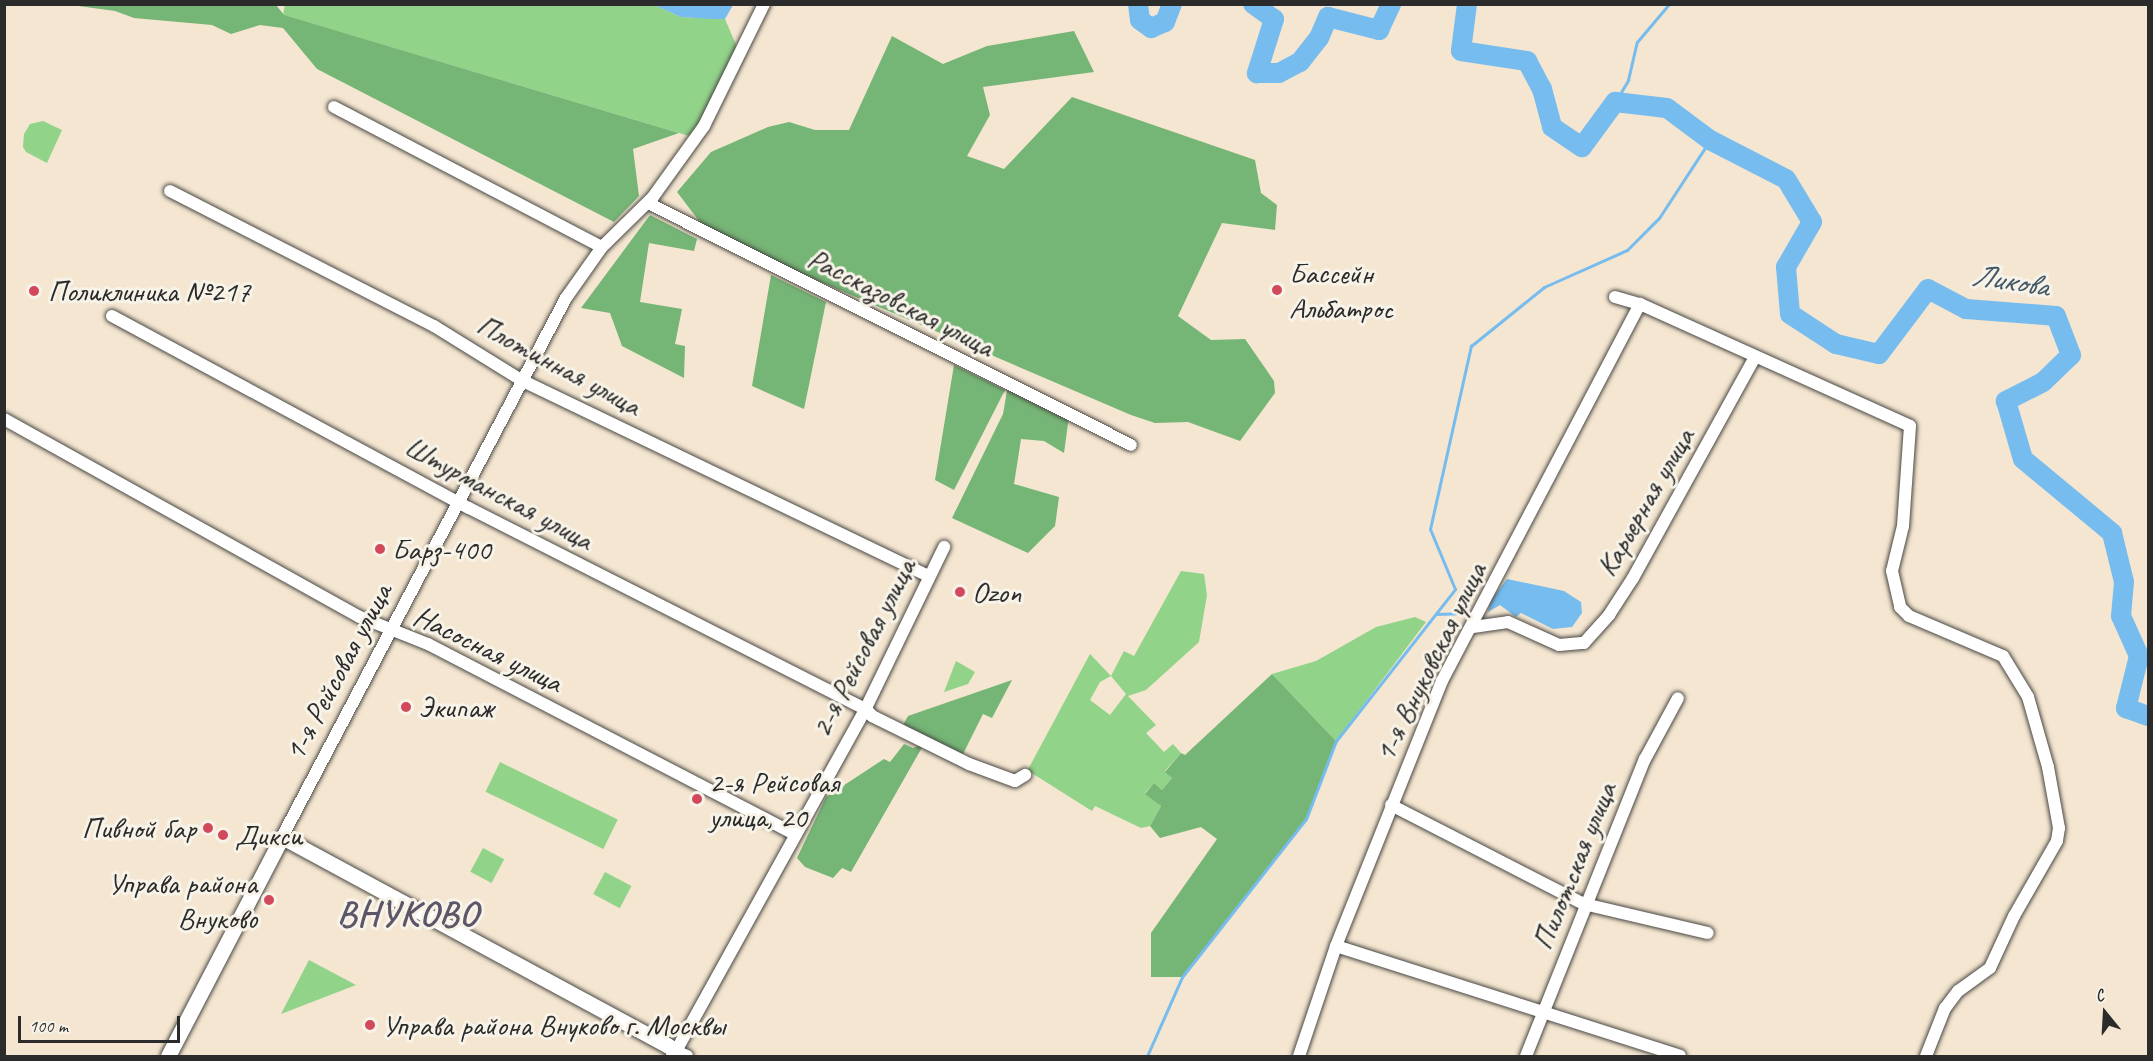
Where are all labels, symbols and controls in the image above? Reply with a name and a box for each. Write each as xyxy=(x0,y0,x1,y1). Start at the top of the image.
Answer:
street label: Рассказовская улица xyxy=(801,239,1001,365)
place label: Бассейн Альбатрос xyxy=(1289,255,1393,326)
water label: Ликова xyxy=(1969,256,2051,306)
place label: Поликлиника №217 xyxy=(48,273,250,309)
marker: Поликлиника №217 xyxy=(25,282,43,300)
marker: Бассейн Альбатрос xyxy=(1270,283,1284,297)
street label: Плотинная улица xyxy=(470,306,648,424)
street label: Карьерная улица xyxy=(1587,420,1703,584)
street label: Штурманская улица xyxy=(398,428,600,558)
place label: Барз-400 xyxy=(392,531,491,567)
marker: Барз-400 xyxy=(373,542,387,556)
street label: 2-я Рейсовая улица xyxy=(803,553,923,743)
street label: 1-я Внуковская улица xyxy=(1366,555,1494,769)
place label: Ozon xyxy=(972,574,1021,610)
street label: 1-я Рейсовая улица xyxy=(277,578,399,766)
marker: Ozon xyxy=(953,585,967,599)
street label: Насосная улица xyxy=(407,597,569,701)
place label: Экипаж xyxy=(418,689,493,725)
marker: Экипаж xyxy=(399,700,413,714)
place label: 2-я Рейсовая улица, 20 xyxy=(709,764,838,834)
street label: Пилотская улица xyxy=(1524,776,1624,956)
marker: 2-я Рейсовая улица, 20 xyxy=(690,792,704,806)
place label: Пивной бар xyxy=(82,810,196,846)
place label: Дикси xyxy=(235,817,302,853)
marker: Пивной бар xyxy=(201,821,215,835)
marker: Дикси xyxy=(216,828,230,842)
place label: Управа района Внуково xyxy=(107,865,257,936)
district label: ВНУКОВО xyxy=(333,892,483,936)
marker: Управа района Внуково xyxy=(262,893,276,907)
north arrow xyxy=(2075,983,2135,1043)
text: С xyxy=(2093,985,2106,1007)
scale bar xyxy=(21,1004,183,1042)
place label: Управа района Внуково г. Москвы xyxy=(382,1007,726,1043)
text: 100 m xyxy=(29,1015,68,1037)
marker: Управа района Внуково г. Москвы xyxy=(363,1018,377,1032)

